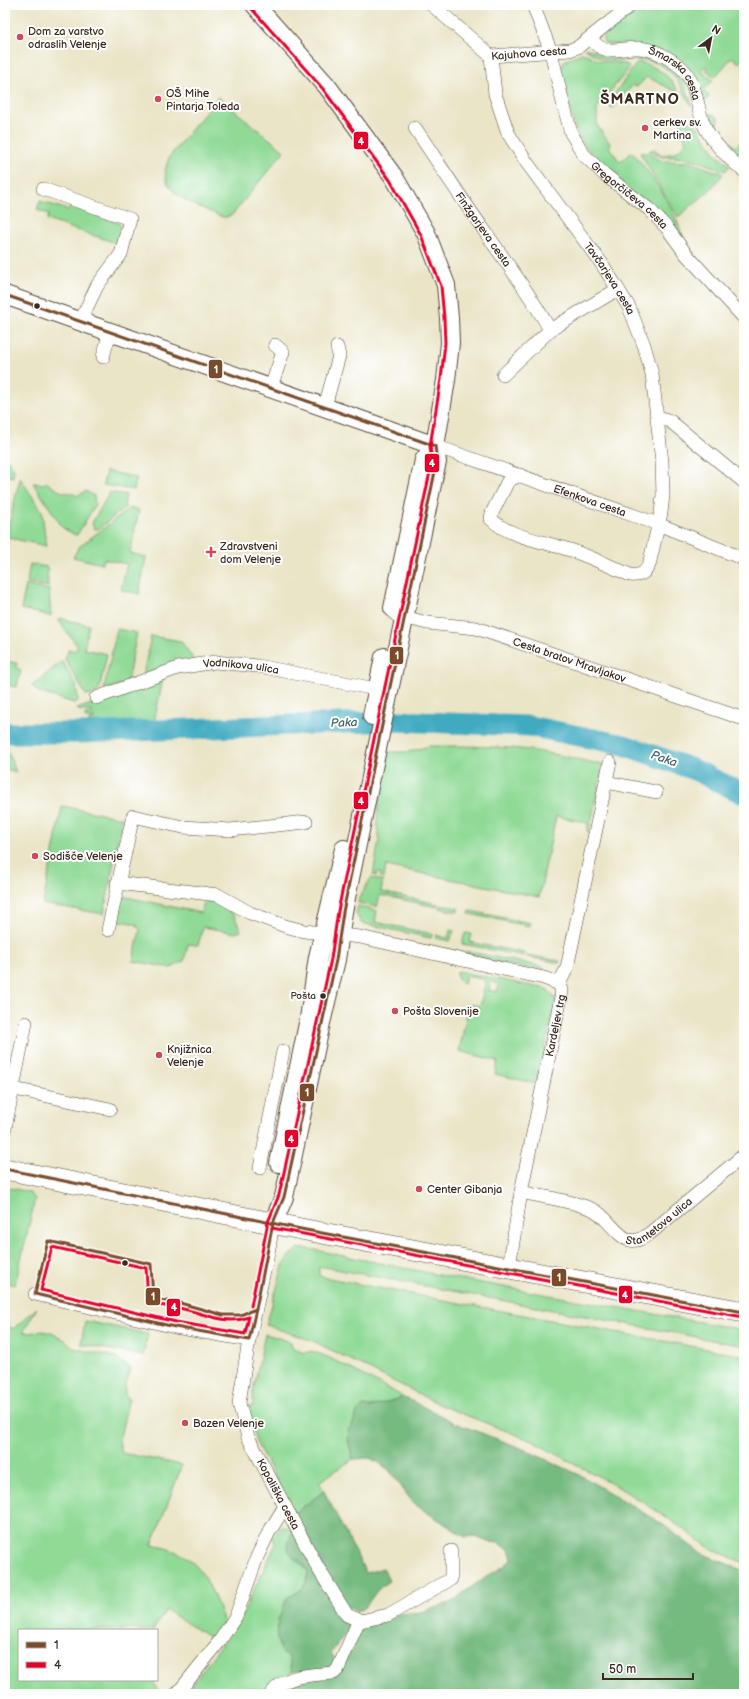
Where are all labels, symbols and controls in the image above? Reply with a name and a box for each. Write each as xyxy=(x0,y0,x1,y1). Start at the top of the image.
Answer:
north arrow xyxy=(691,18,731,58)
text: N xyxy=(709,22,723,38)
place label: Dom za varstvo odraslih Velenje xyxy=(28,25,107,51)
marker: Dom za varstvo odraslih Velenje xyxy=(15,32,25,42)
street label: Šmarska cesta xyxy=(647,42,703,101)
street label: Kajuhova cesta xyxy=(491,44,567,62)
place label: OŠ Mihe Pintarja Toleda xyxy=(166,86,240,113)
district label: ŠMARTNO xyxy=(600,89,680,109)
marker: OŠ Mihe Pintarja Toleda xyxy=(153,94,163,104)
place label: cerkev sv. Martina xyxy=(653,116,701,142)
marker: cerkev sv. Martina xyxy=(640,123,650,133)
line badge: 4 xyxy=(353,131,369,150)
text: 4 xyxy=(358,135,365,148)
street label: Gregorčičeva cesta xyxy=(588,159,671,231)
street label: Finžgarjeva cesta xyxy=(453,189,514,269)
street label: Tavčarjeva cesta xyxy=(582,240,638,316)
unlabelled marker xyxy=(32,301,42,311)
line badge: 1 xyxy=(208,359,223,379)
text: 1 xyxy=(214,363,218,376)
line badge: 4 xyxy=(424,453,440,473)
text: 4 xyxy=(429,457,436,470)
street label: Efenkova cesta xyxy=(552,481,628,519)
place label: Zdravstveni dom Velenje xyxy=(219,540,281,566)
marker: Zdravstveni dom Velenje xyxy=(205,546,217,558)
street label: Cesta bratov Mravljakov xyxy=(511,635,628,685)
line badge: 1 xyxy=(389,646,404,665)
text: 1 xyxy=(395,649,399,662)
street label: Vodnikova ulica xyxy=(202,656,280,676)
water label: Paka xyxy=(330,715,358,731)
water label: Paka xyxy=(649,748,679,771)
line badge: 4 xyxy=(353,791,369,810)
text: 4 xyxy=(358,795,365,808)
place label: Sodišče Velenje xyxy=(43,850,123,863)
marker: Sodišče Velenje xyxy=(30,851,40,861)
place label: Pošta xyxy=(290,990,316,1002)
marker: Pošta xyxy=(318,991,328,1001)
street label: Kardeljev trg xyxy=(542,993,568,1058)
place label: Pošta Slovenije xyxy=(403,1005,479,1018)
marker: Pošta Slovenije xyxy=(390,1006,400,1016)
place label: Knjižnica Velenje xyxy=(167,1043,212,1069)
marker: Knjižnica Velenje xyxy=(154,1050,164,1060)
line badge: 1 xyxy=(299,1083,315,1102)
text: 1 xyxy=(305,1086,309,1099)
line badge: 4 xyxy=(284,1129,299,1148)
text: 4 xyxy=(288,1133,295,1146)
place label: Center Gibanja xyxy=(427,1183,502,1196)
marker: Center Gibanja xyxy=(414,1184,424,1194)
street label: Stantetova ulica xyxy=(625,1194,695,1247)
unlabelled marker xyxy=(120,1258,130,1268)
line badge: 1 xyxy=(551,1268,567,1287)
text: 1 xyxy=(557,1271,561,1284)
line badge: 4 xyxy=(618,1285,633,1304)
line badge: 1 xyxy=(145,1287,161,1306)
text: 4 xyxy=(622,1289,629,1302)
text: 1 xyxy=(151,1290,155,1303)
line badge: 4 xyxy=(166,1298,181,1317)
text: 4 xyxy=(171,1301,178,1314)
place label: Bazen Velenje xyxy=(193,1417,264,1430)
marker: Bazen Velenje xyxy=(180,1418,190,1428)
street label: Kopališka cesta xyxy=(254,1456,303,1532)
legend xyxy=(18,1629,158,1681)
text: 1 xyxy=(54,1638,59,1653)
scale bar xyxy=(603,1655,693,1681)
text: 4 xyxy=(54,1658,62,1673)
text: 50 m xyxy=(609,1662,636,1677)

